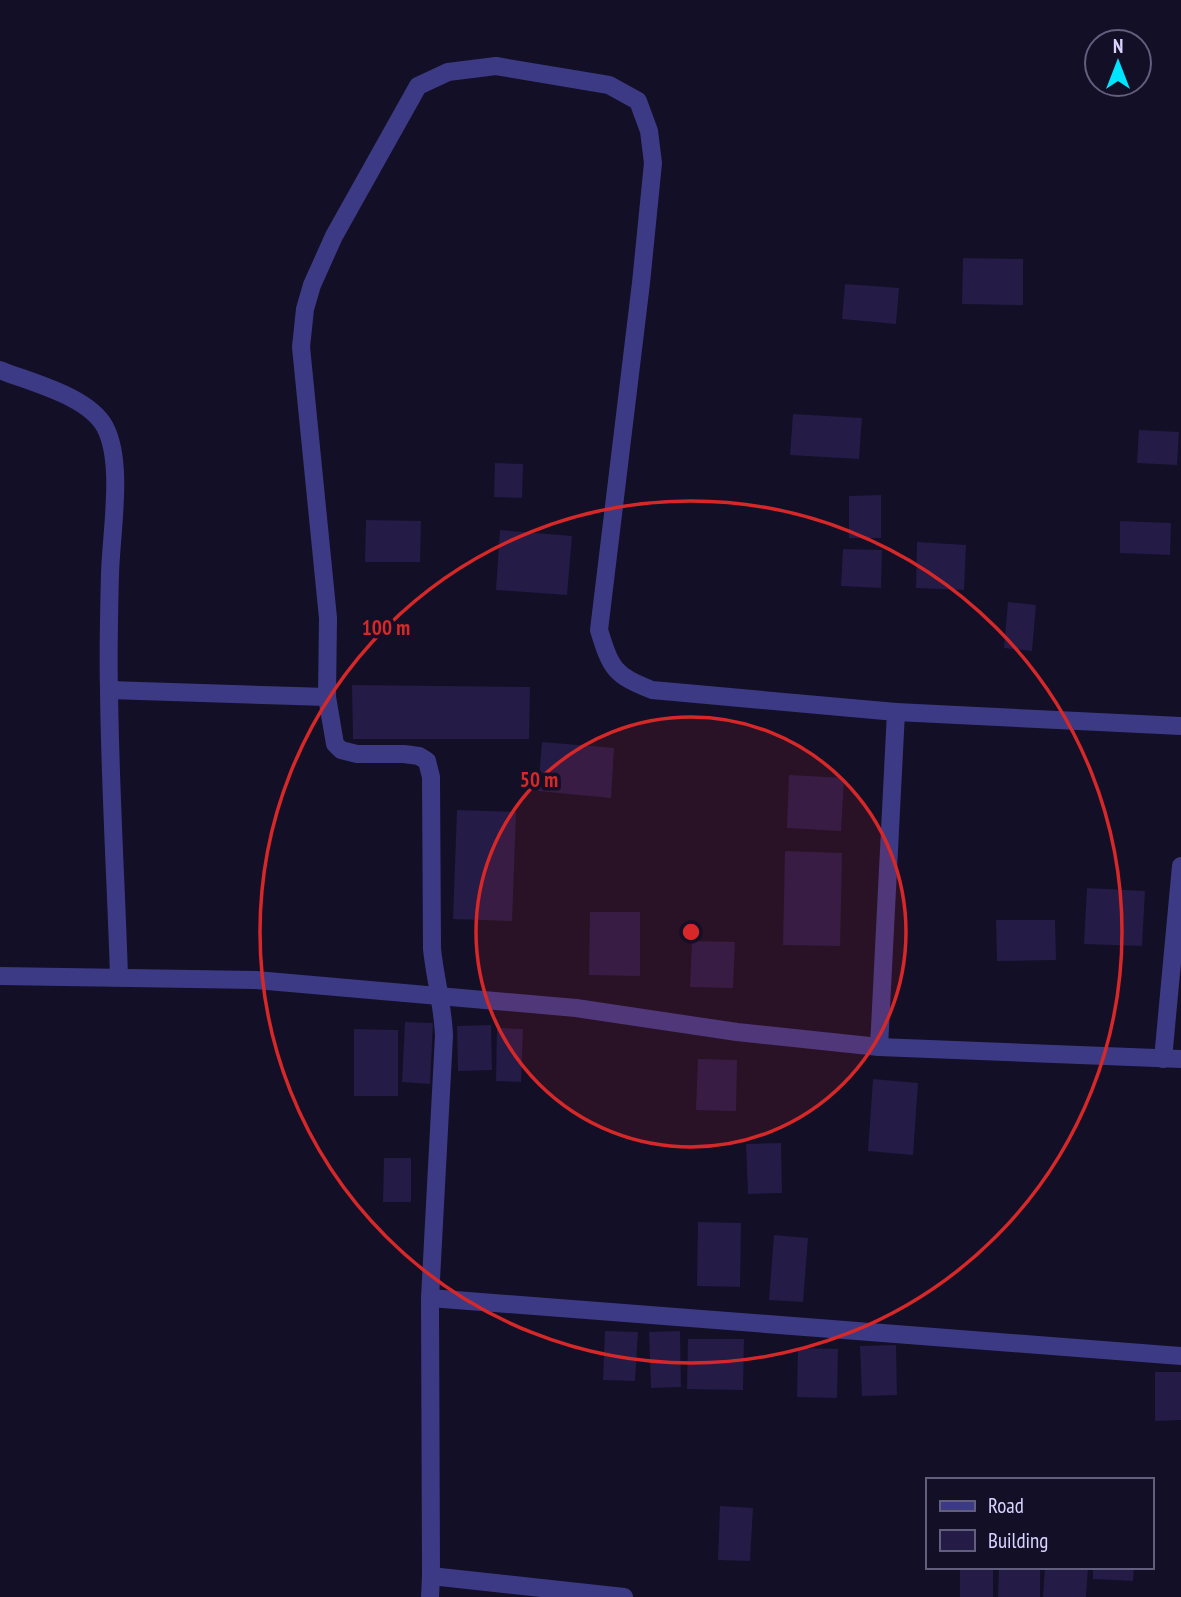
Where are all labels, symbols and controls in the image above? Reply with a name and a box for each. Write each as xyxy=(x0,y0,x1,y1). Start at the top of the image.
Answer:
north arrow xyxy=(1083,28,1153,98)
text: N xyxy=(1113,34,1123,58)
text: 100 m xyxy=(362,614,410,641)
text: 50 m xyxy=(520,766,558,793)
centre of rings xyxy=(679,920,703,944)
legend xyxy=(926,1478,1153,1569)
text: Road xyxy=(988,1492,1024,1519)
text: Building xyxy=(988,1527,1048,1554)

